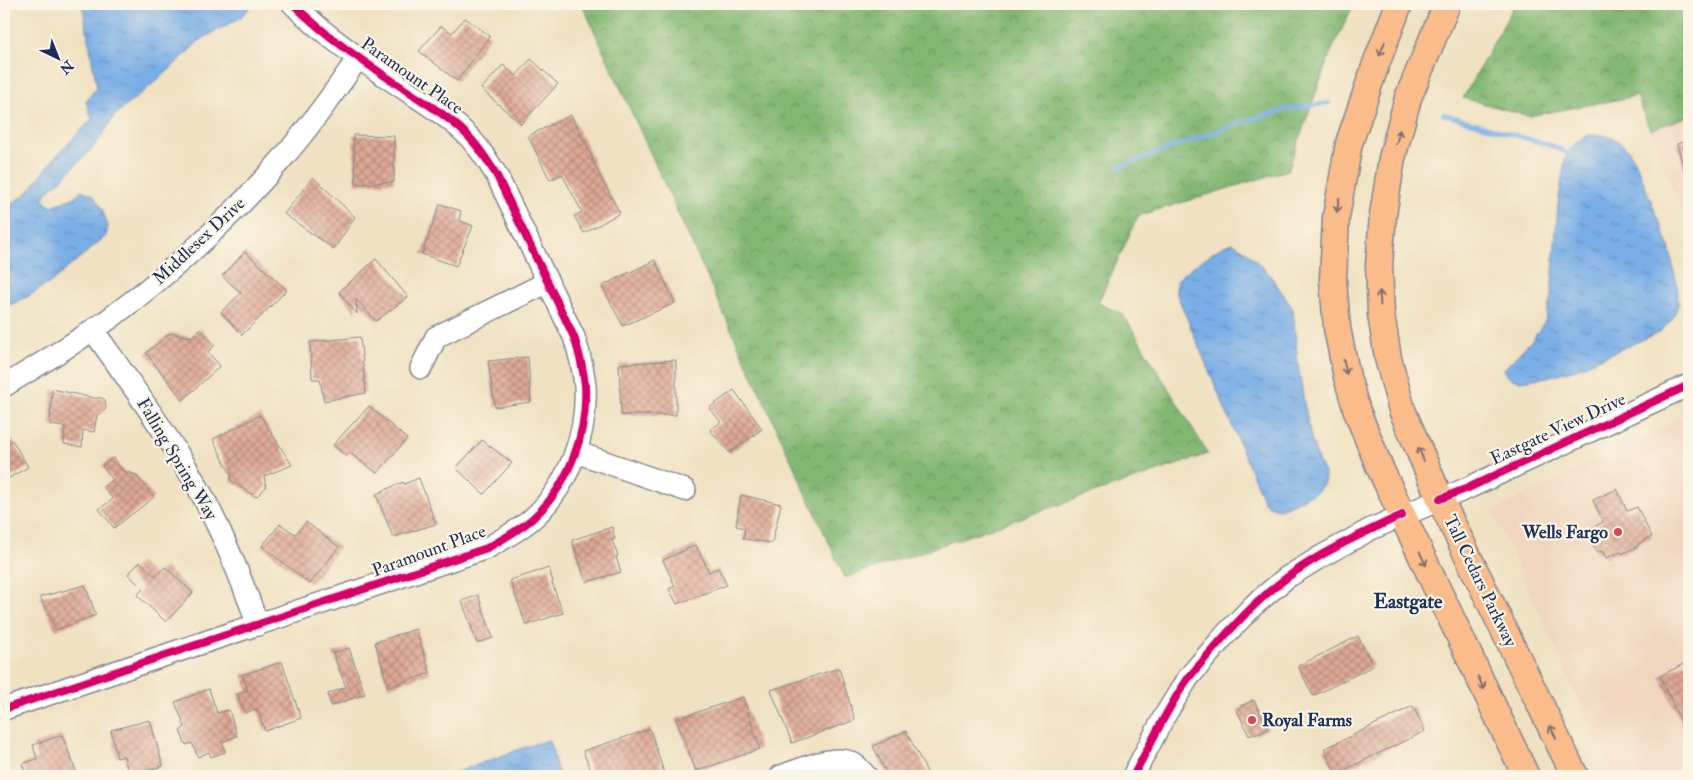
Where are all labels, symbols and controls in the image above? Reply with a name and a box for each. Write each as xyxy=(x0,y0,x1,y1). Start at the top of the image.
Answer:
north arrow xyxy=(32,32,82,82)
street label: Paramount Place xyxy=(356,32,468,120)
one-way arrow xyxy=(1377,41,1386,56)
text: N xyxy=(56,56,78,78)
one-way arrow xyxy=(1393,130,1403,146)
street label: Middlesex Drive xyxy=(148,192,251,290)
one-way arrow xyxy=(1333,197,1343,213)
one-way arrow xyxy=(1376,290,1385,306)
one-way arrow xyxy=(1341,358,1350,374)
street label: Eastgate View Drive xyxy=(1487,387,1630,470)
street label: Falling Spring Way xyxy=(131,394,223,525)
one-way arrow xyxy=(1415,447,1425,462)
street label: Tall Cedars Parkway xyxy=(1438,511,1522,652)
street label: Paramount Place xyxy=(369,520,490,582)
place label: Wells Fargo xyxy=(1521,521,1608,544)
marker: Wells Fargo xyxy=(1612,526,1624,538)
one-way arrow xyxy=(1418,551,1428,566)
district label: Eastgate xyxy=(1374,589,1443,615)
one-way arrow xyxy=(1477,675,1487,690)
place label: Royal Farms xyxy=(1262,709,1352,732)
marker: Royal Farms xyxy=(1246,714,1258,726)
one-way arrow xyxy=(1548,725,1558,740)

